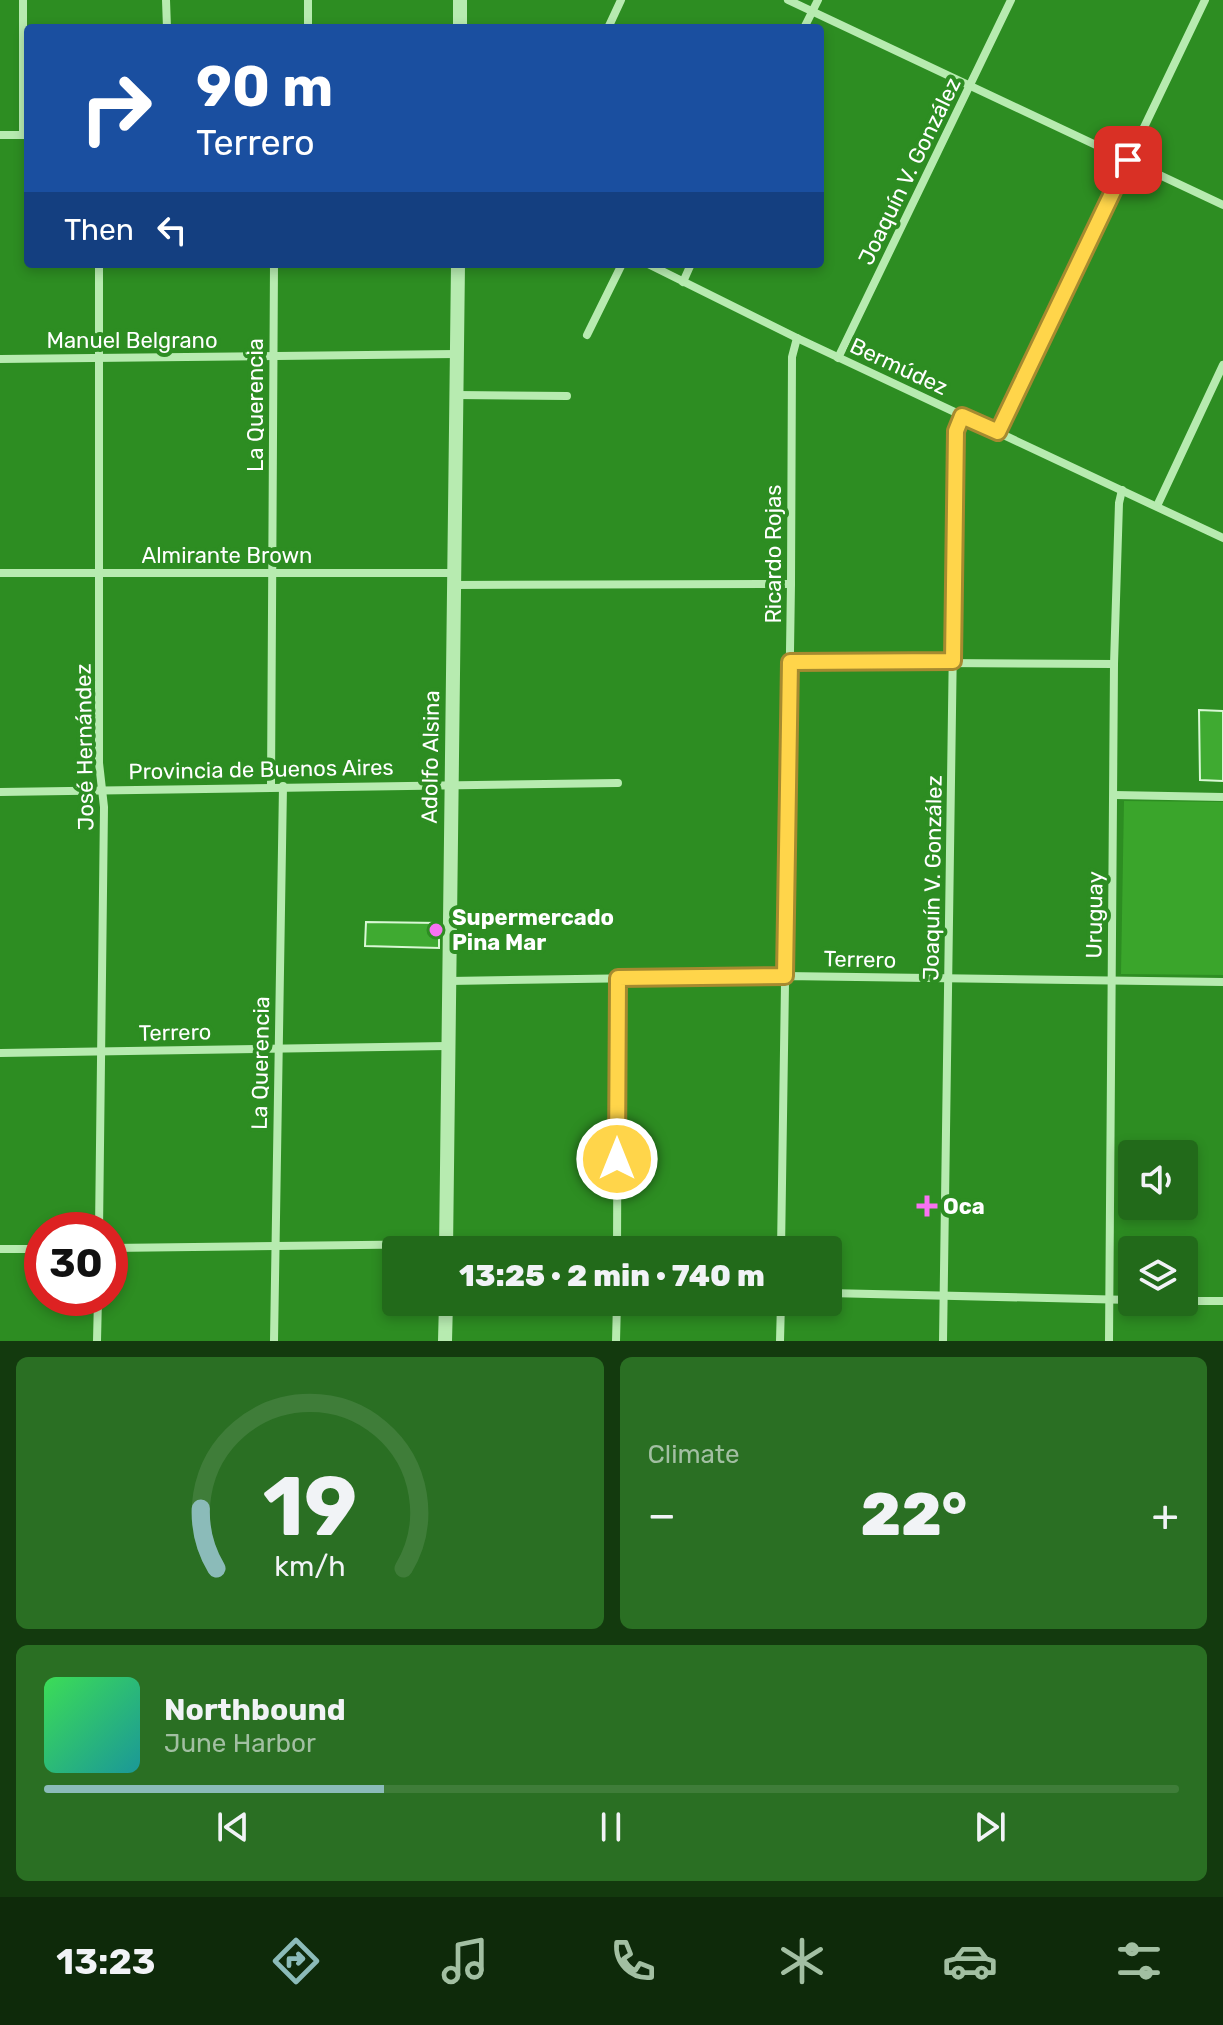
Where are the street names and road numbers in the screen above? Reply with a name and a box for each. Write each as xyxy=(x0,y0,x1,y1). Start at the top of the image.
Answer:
street label: Joaquín V. González xyxy=(852,73,967,269)
street label: Manuel Belgrano xyxy=(46,327,218,354)
street label: Bermúdez xyxy=(846,332,952,401)
street label: La Querencia xyxy=(242,338,269,472)
street label: Ricardo Rojas xyxy=(760,484,787,624)
street label: Almirante Brown xyxy=(142,542,312,569)
street label: José Hernández xyxy=(70,663,99,831)
street label: Adolfo Alsina xyxy=(416,690,445,824)
street label: Provincia de Buenos Aires xyxy=(128,754,394,785)
street label: Joaquín V. González xyxy=(917,775,948,981)
street label: Uruguay xyxy=(1080,871,1109,959)
street label: Terrero xyxy=(823,945,897,974)
street label: La Querencia xyxy=(246,996,275,1130)
street label: Terrero xyxy=(138,1018,212,1047)

